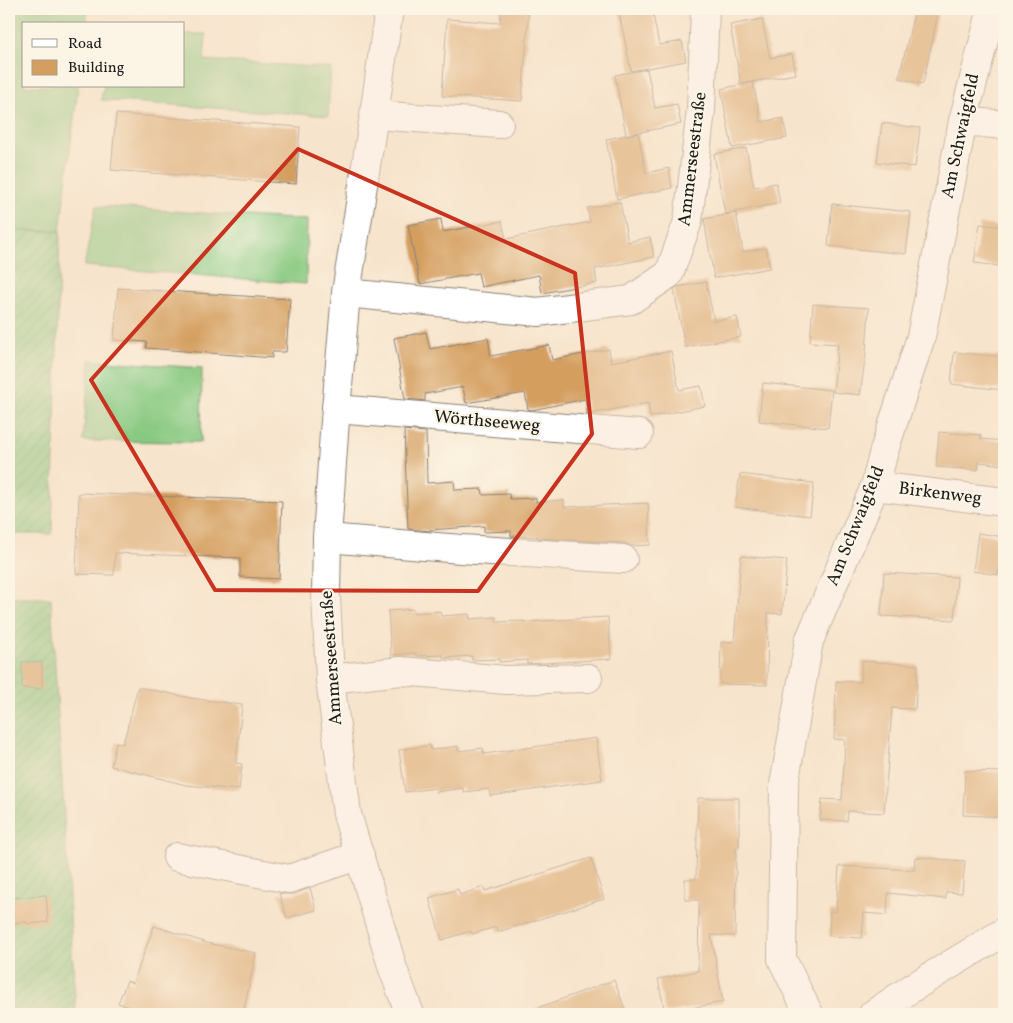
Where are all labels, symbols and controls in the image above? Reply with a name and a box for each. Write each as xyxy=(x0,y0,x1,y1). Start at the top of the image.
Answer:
legend xyxy=(22,22,185,88)
text: Road xyxy=(68,34,102,55)
text: Building xyxy=(68,58,125,79)
street label: Am Schwaigfeld xyxy=(936,71,986,201)
street label: Ammerseestraße xyxy=(672,90,714,228)
street label: Wörthseeweg xyxy=(433,405,541,439)
street label: Am Schwaigfeld xyxy=(821,462,891,590)
street label: Birkenweg xyxy=(897,476,983,512)
street label: Ammerseestraße xyxy=(315,590,349,726)

